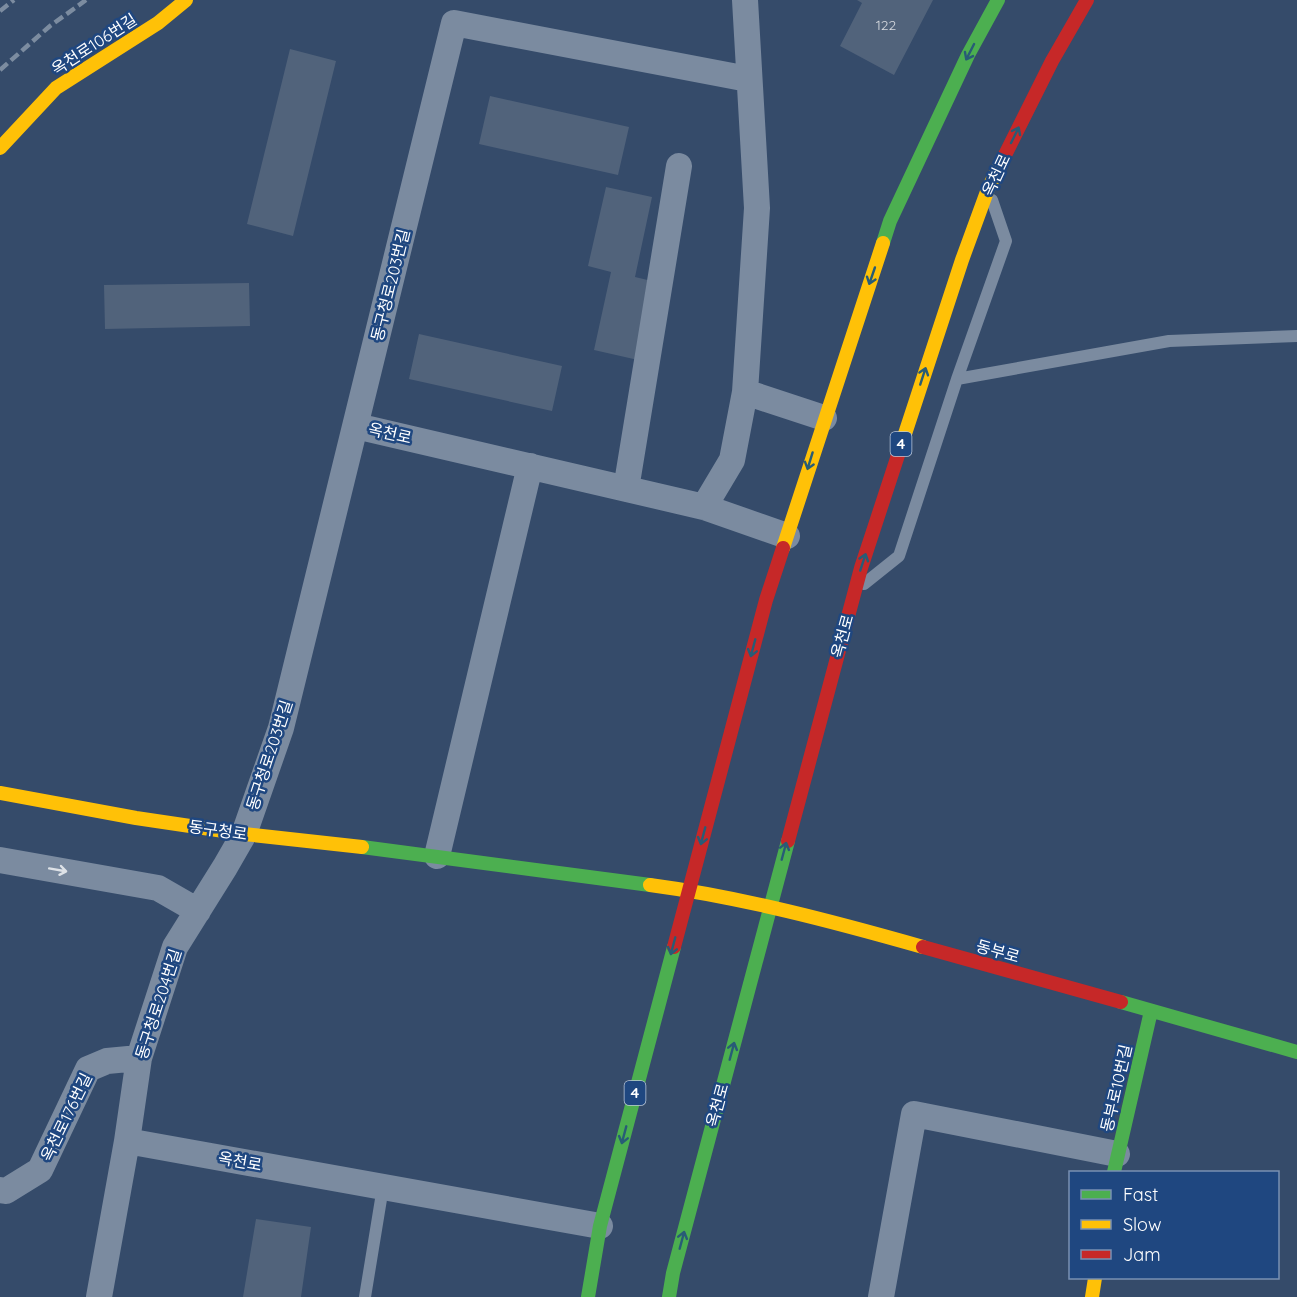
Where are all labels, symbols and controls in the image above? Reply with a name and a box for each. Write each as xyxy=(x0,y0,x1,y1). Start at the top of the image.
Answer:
street label: 옥천로106번길 xyxy=(48,9,140,79)
house number: 122 xyxy=(876,16,897,34)
one-way arrow xyxy=(964,42,976,60)
one-way arrow xyxy=(1009,127,1021,145)
street label: 옥천로 xyxy=(978,151,1015,199)
street label: 동구청로203번길 xyxy=(366,227,414,343)
one-way arrow xyxy=(865,266,876,285)
one-way arrow xyxy=(919,367,930,386)
street label: 옥천로 xyxy=(366,418,414,448)
road number: 4 xyxy=(890,432,912,456)
one-way arrow xyxy=(804,451,815,470)
one-way arrow xyxy=(858,553,869,572)
street label: 옥천로 xyxy=(827,612,857,660)
one-way arrow xyxy=(747,638,758,657)
street label: 동구청로203번길 xyxy=(242,697,296,813)
street label: 동구청로 xyxy=(187,816,249,844)
one-way arrow xyxy=(696,826,708,845)
one-way arrow xyxy=(779,842,791,861)
one-way arrow xyxy=(47,864,67,875)
street label: 동부로 xyxy=(974,935,1022,967)
one-way arrow xyxy=(667,937,679,956)
street label: 동구청로204번길 xyxy=(131,946,185,1062)
one-way arrow xyxy=(726,1042,738,1061)
street label: 동부로10번길 xyxy=(1096,1042,1136,1134)
street label: 옥천로176번길 xyxy=(36,1070,96,1164)
road number: 4 xyxy=(624,1081,646,1105)
street label: 옥천로 xyxy=(702,1081,732,1129)
one-way arrow xyxy=(618,1125,629,1144)
street label: 옥천로 xyxy=(217,1147,264,1175)
legend xyxy=(1069,1171,1279,1279)
text: Fast xyxy=(1123,1183,1158,1206)
text: Slow xyxy=(1123,1213,1161,1236)
one-way arrow xyxy=(677,1231,688,1250)
text: Jam xyxy=(1123,1243,1161,1266)

